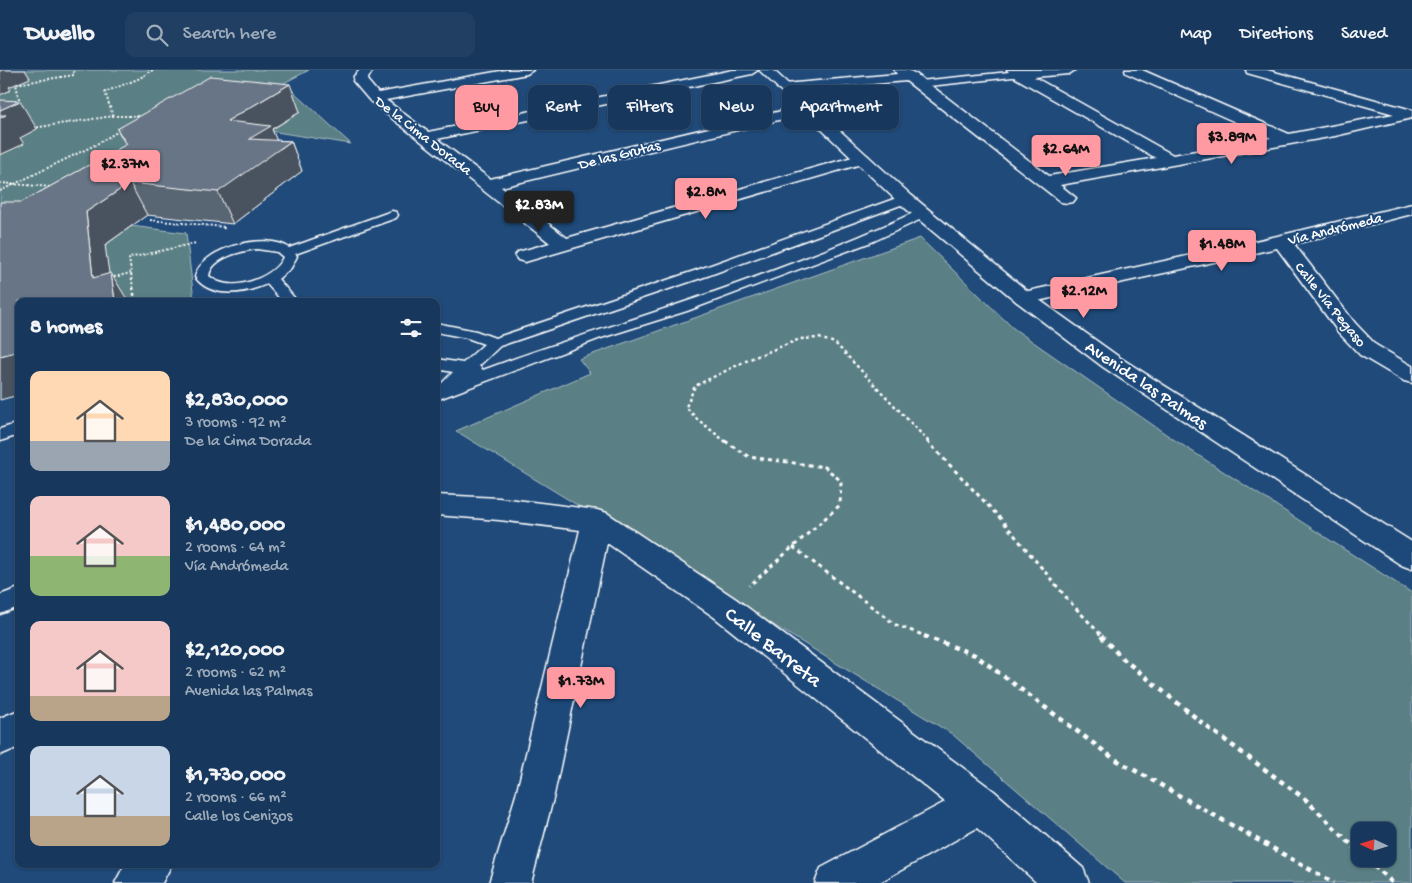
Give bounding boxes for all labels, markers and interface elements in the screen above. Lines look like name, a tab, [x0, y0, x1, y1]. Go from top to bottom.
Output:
search box	[125, 12, 475, 57]
text: Dwello	[25, 20, 95, 49]
icon: search	[143, 21, 171, 49]
text: Search here	[183, 23, 276, 46]
text: Map	[1180, 24, 1212, 45]
text: Directions	[1240, 24, 1313, 45]
text: Saved	[1341, 24, 1387, 45]
chip: Buy	[455, 85, 518, 130]
chip: Rent	[528, 85, 598, 130]
chip: Filters	[608, 85, 691, 130]
chip: New	[701, 85, 772, 130]
chip: Apartment	[782, 85, 899, 130]
street label: De la Cima Dorada	[370, 92, 476, 181]
pin: $3.89M	[1191, 122, 1273, 165]
text: $3.89M	[1208, 129, 1256, 148]
pin: $2.64M	[1025, 134, 1107, 177]
street label: De las Grutas	[576, 137, 663, 175]
text: $2.64M	[1043, 141, 1089, 160]
pin: $2.37M	[84, 150, 166, 192]
text: $2.37M	[101, 156, 149, 175]
pin: $2.8M	[671, 178, 741, 220]
text: $2.8M	[686, 184, 726, 203]
pin: $2.83M	[498, 190, 580, 233]
text: $2.83M	[515, 197, 563, 216]
street label: Vía Andrómeda	[1285, 209, 1385, 251]
pin: $1.48M	[1181, 230, 1263, 272]
text: $1.48M	[1199, 236, 1245, 255]
street label: Calle Vía Pegaso	[1290, 259, 1369, 352]
pin: $2.12M	[1043, 276, 1125, 319]
text: $2.12M	[1061, 283, 1107, 302]
icon: filters	[397, 314, 425, 342]
text: 8 homes	[30, 316, 102, 341]
street label: Avenida las Palmas	[1080, 337, 1212, 436]
text: $2,830,000	[185, 389, 288, 414]
icon: home	[70, 391, 130, 451]
text: 3 rooms · 92 m²	[185, 414, 287, 433]
text: De la Cima Dorada	[185, 433, 311, 452]
text: $1,480,000	[185, 514, 285, 539]
icon: home	[70, 516, 130, 576]
text: 2 rooms · 64 m²	[185, 539, 286, 558]
text: Vía Andrómeda	[185, 558, 288, 577]
street label: Calle Barreta	[718, 603, 826, 695]
text: $2,120,000	[185, 639, 284, 664]
icon: home	[70, 641, 130, 701]
text: 2 rooms · 62 m²	[185, 664, 286, 683]
pin: $1.73M	[540, 666, 622, 709]
text: $1.73M	[558, 673, 604, 692]
text: Avenida las Palmas	[185, 683, 312, 702]
text: $1,730,000	[185, 764, 286, 789]
icon: home	[70, 766, 130, 826]
text: 2 rooms · 66 m²	[185, 789, 286, 808]
text: Calle los Cenizos	[185, 808, 292, 827]
north arrow	[1351, 822, 1396, 868]
map controls	[1351, 822, 1396, 867]

